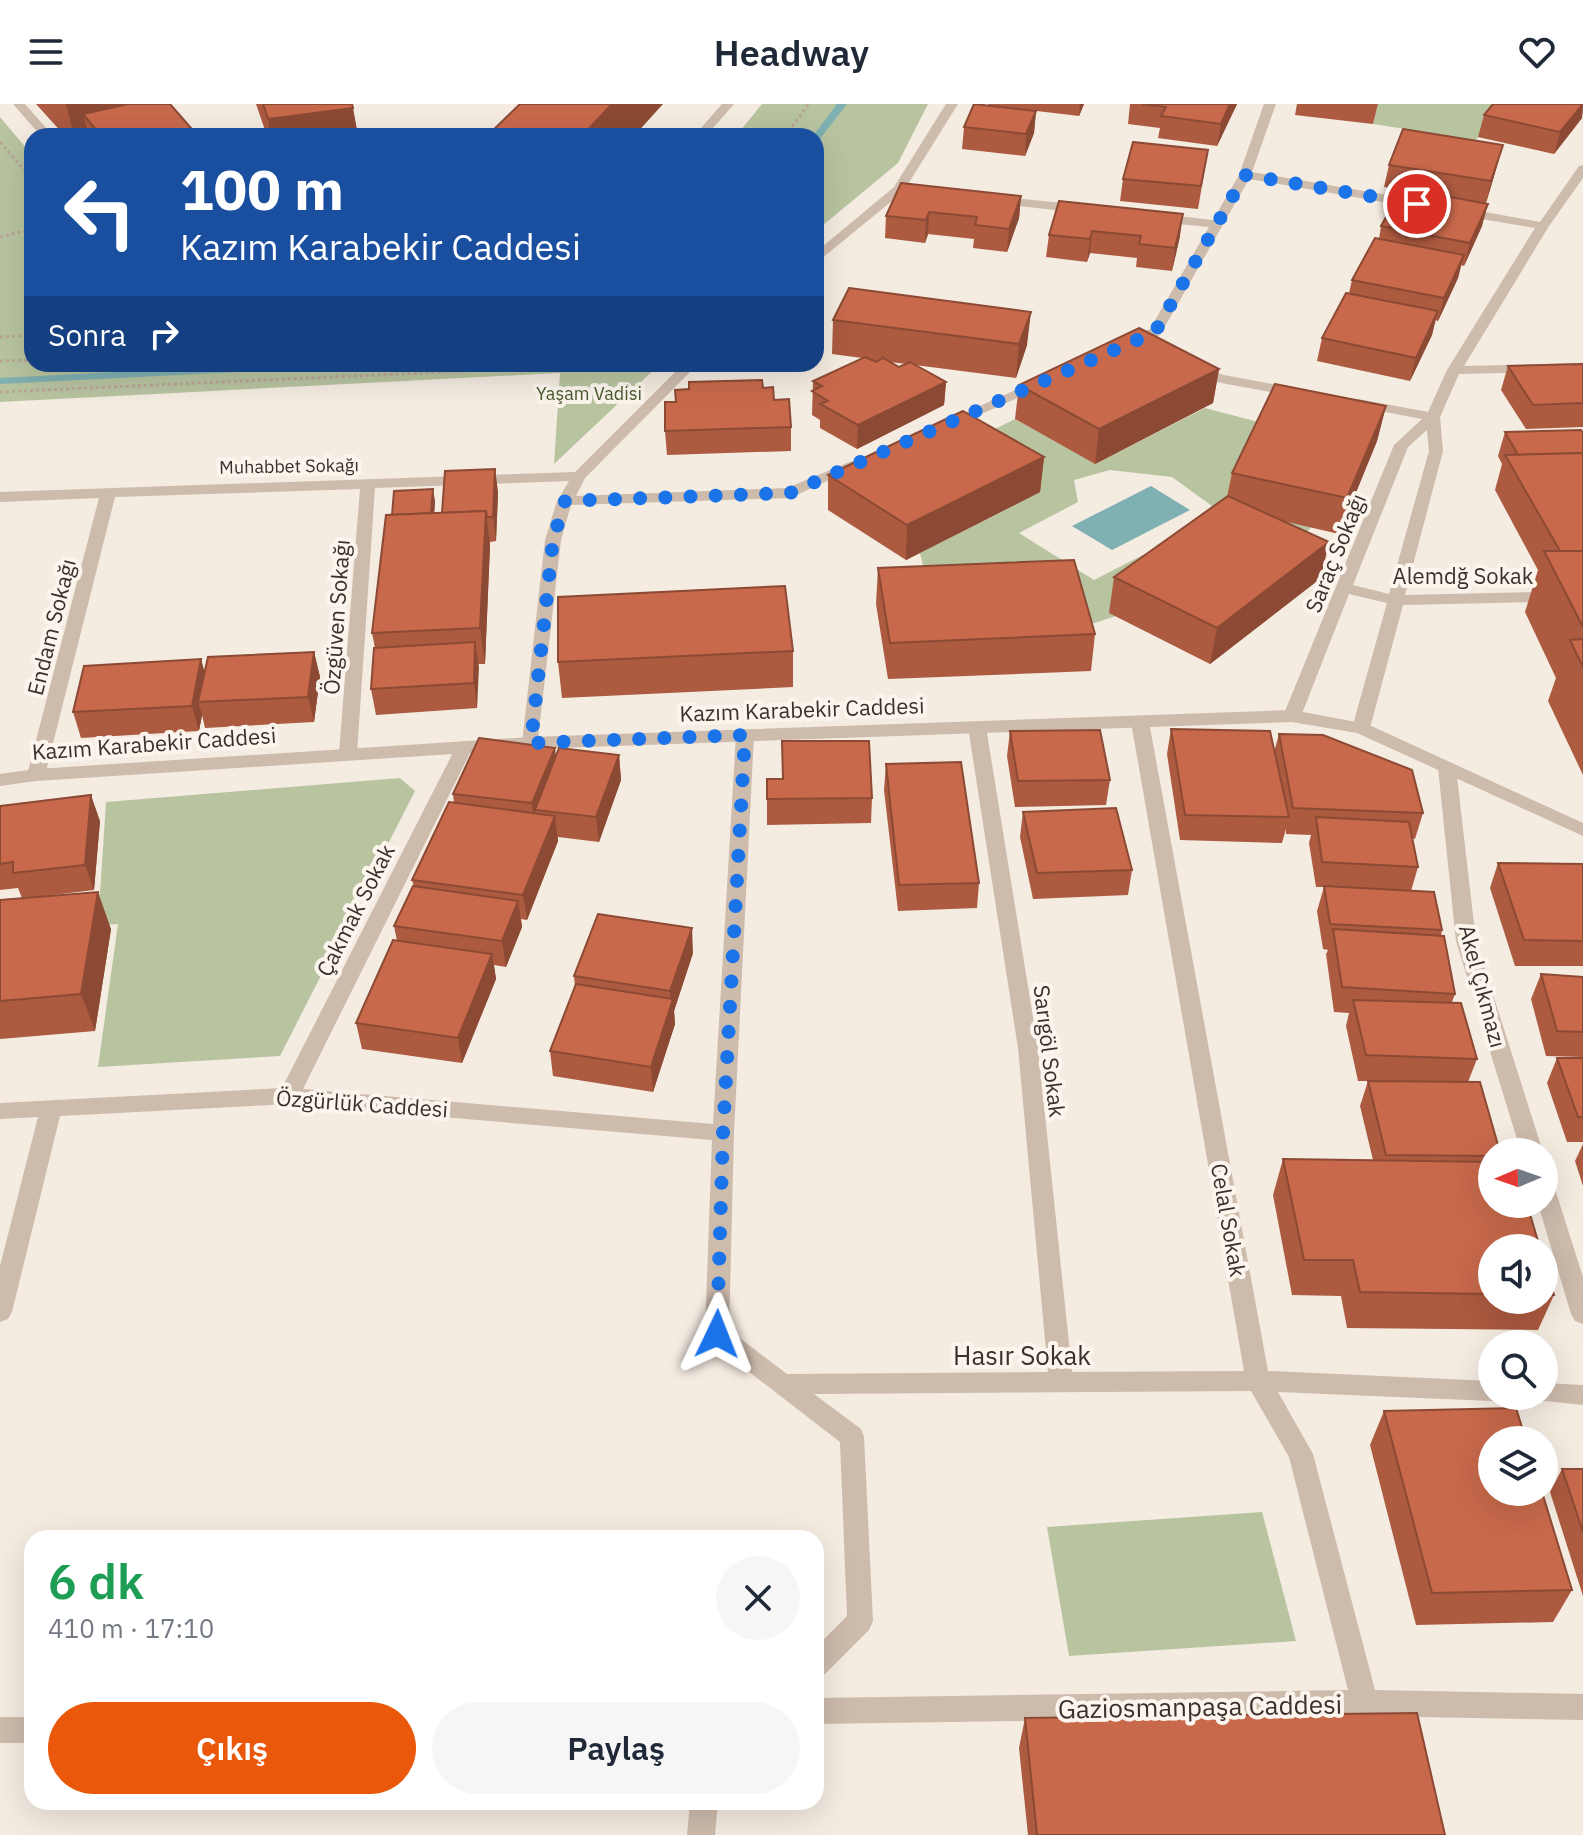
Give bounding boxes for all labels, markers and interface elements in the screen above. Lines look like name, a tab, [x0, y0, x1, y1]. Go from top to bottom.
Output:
text: Headway	[714, 29, 869, 76]
icon: menu	[24, 30, 68, 74]
icon: heart	[1515, 30, 1559, 74]
text: 100 m	[180, 153, 344, 225]
icon: left	[48, 160, 152, 264]
pin	[1383, 170, 1451, 238]
icon: arrive	[1395, 182, 1439, 226]
text: Kazım Karabekir Caddesi	[180, 223, 581, 270]
icon: right	[142, 312, 186, 356]
text: Sonra	[48, 315, 126, 354]
park label: Yaşam Vadisi	[536, 382, 642, 405]
street label: Muhabbet Sokağı	[219, 453, 359, 479]
street label: Saraç Sokağı	[1298, 489, 1372, 617]
street label: Özgüven Sokağı	[316, 538, 356, 696]
street label: Endam Sokağı	[20, 556, 82, 698]
street label: Alemdğ Sokak	[1393, 561, 1534, 590]
street label: Kazım Karabekir Caddesi	[679, 690, 925, 728]
street label: Kazım Karabekir Caddesi	[31, 720, 277, 766]
street label: Çakmak Sokak	[309, 839, 401, 981]
street label: Akel Çıkmazı	[1453, 921, 1513, 1051]
street label: Sarıgöl Sokak	[1028, 983, 1073, 1119]
street label: Özgürlük Caddesi	[275, 1083, 449, 1123]
north arrow	[1478, 1138, 1558, 1218]
map controls	[1478, 1138, 1558, 1506]
street label: Celal Sokak	[1205, 1161, 1253, 1279]
button: sound	[1478, 1234, 1558, 1314]
position arrow	[675, 1292, 759, 1376]
button: search	[1478, 1330, 1558, 1410]
street label: Hasır Sokak	[953, 1338, 1091, 1372]
button: layers	[1478, 1426, 1558, 1506]
text: 6 dk	[48, 1550, 144, 1612]
button: close	[716, 1556, 800, 1640]
text: 410 m · 17:10	[48, 1611, 214, 1645]
street label: Gaziosmanpaşa Caddesi	[1058, 1687, 1342, 1725]
button: Çıkış	[48, 1702, 416, 1794]
button: Paylaş	[432, 1702, 800, 1794]

